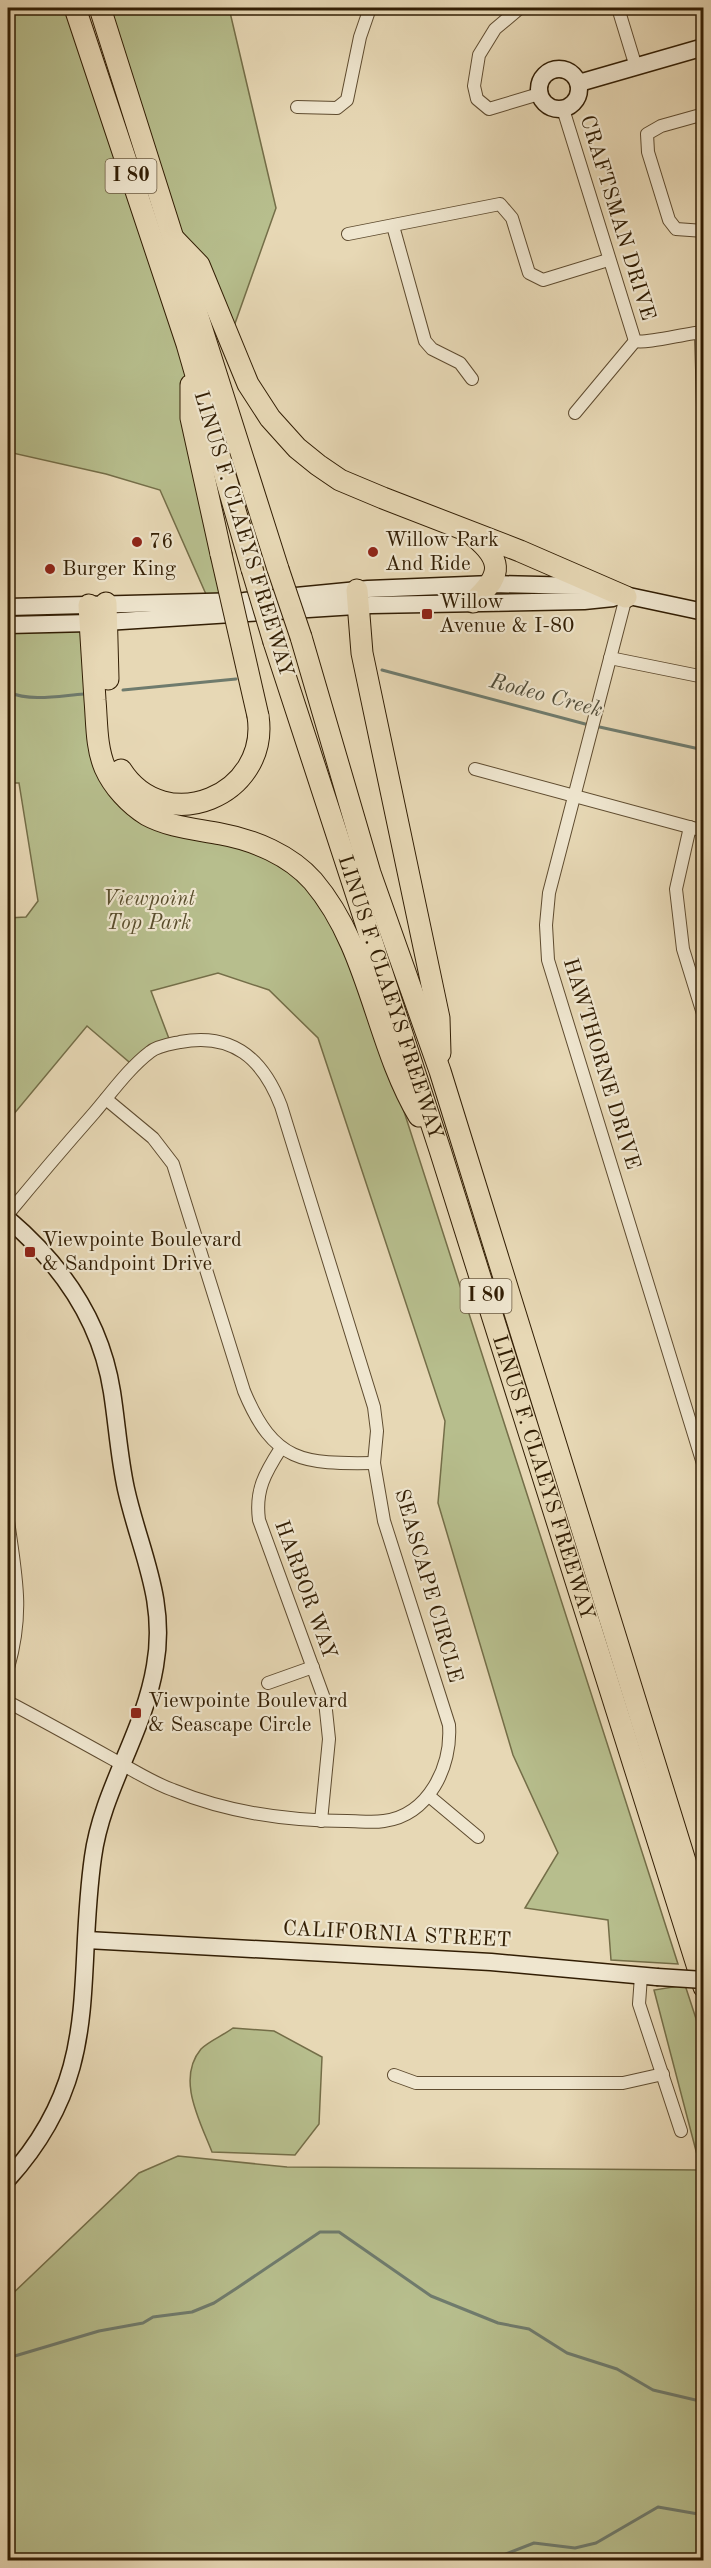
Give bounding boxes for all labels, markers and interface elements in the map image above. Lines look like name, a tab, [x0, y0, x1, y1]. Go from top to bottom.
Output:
street label: CRAFTSMAN DRIVE	[576, 113, 658, 323]
road number: I 80	[106, 159, 156, 193]
street label: LINUS F. CLAEYS FREEWAY	[189, 389, 297, 679]
place label: Willow Park And Ride	[385, 530, 499, 575]
place label: 76	[149, 532, 173, 553]
marker: 76	[130, 535, 144, 549]
marker: Willow Park And Ride	[366, 545, 380, 559]
place label: Burger King	[62, 559, 177, 580]
marker: Burger King	[43, 562, 57, 576]
place label: Willow Avenue & I-80	[439, 592, 574, 637]
marker: Willow Avenue & I-80	[420, 607, 434, 621]
water label: Rodeo Creek	[486, 670, 605, 722]
street label: LINUS F. CLAEYS FREEWAY	[334, 853, 446, 1142]
park label: Viewpoint Top Park	[103, 889, 196, 934]
street label: HAWTHORNE DRIVE	[559, 956, 643, 1172]
place label: Viewpointe Boulevard & Sandpoint Drive	[42, 1230, 242, 1275]
marker: Viewpointe Boulevard & Sandpoint Drive	[23, 1245, 37, 1259]
road number: I 80	[460, 1279, 512, 1313]
street label: LINUS F. CLAEYS FREEWAY	[489, 1333, 598, 1623]
street label: SEASCAPE CIRCLE	[390, 1487, 466, 1685]
street label: HARBOR WAY	[270, 1518, 340, 1662]
place label: Viewpointe Boulevard & Seascape Circle	[148, 1691, 348, 1736]
marker: Viewpointe Boulevard & Seascape Circle	[129, 1706, 143, 1720]
street label: CALIFORNIA STREET	[282, 1919, 512, 1951]

